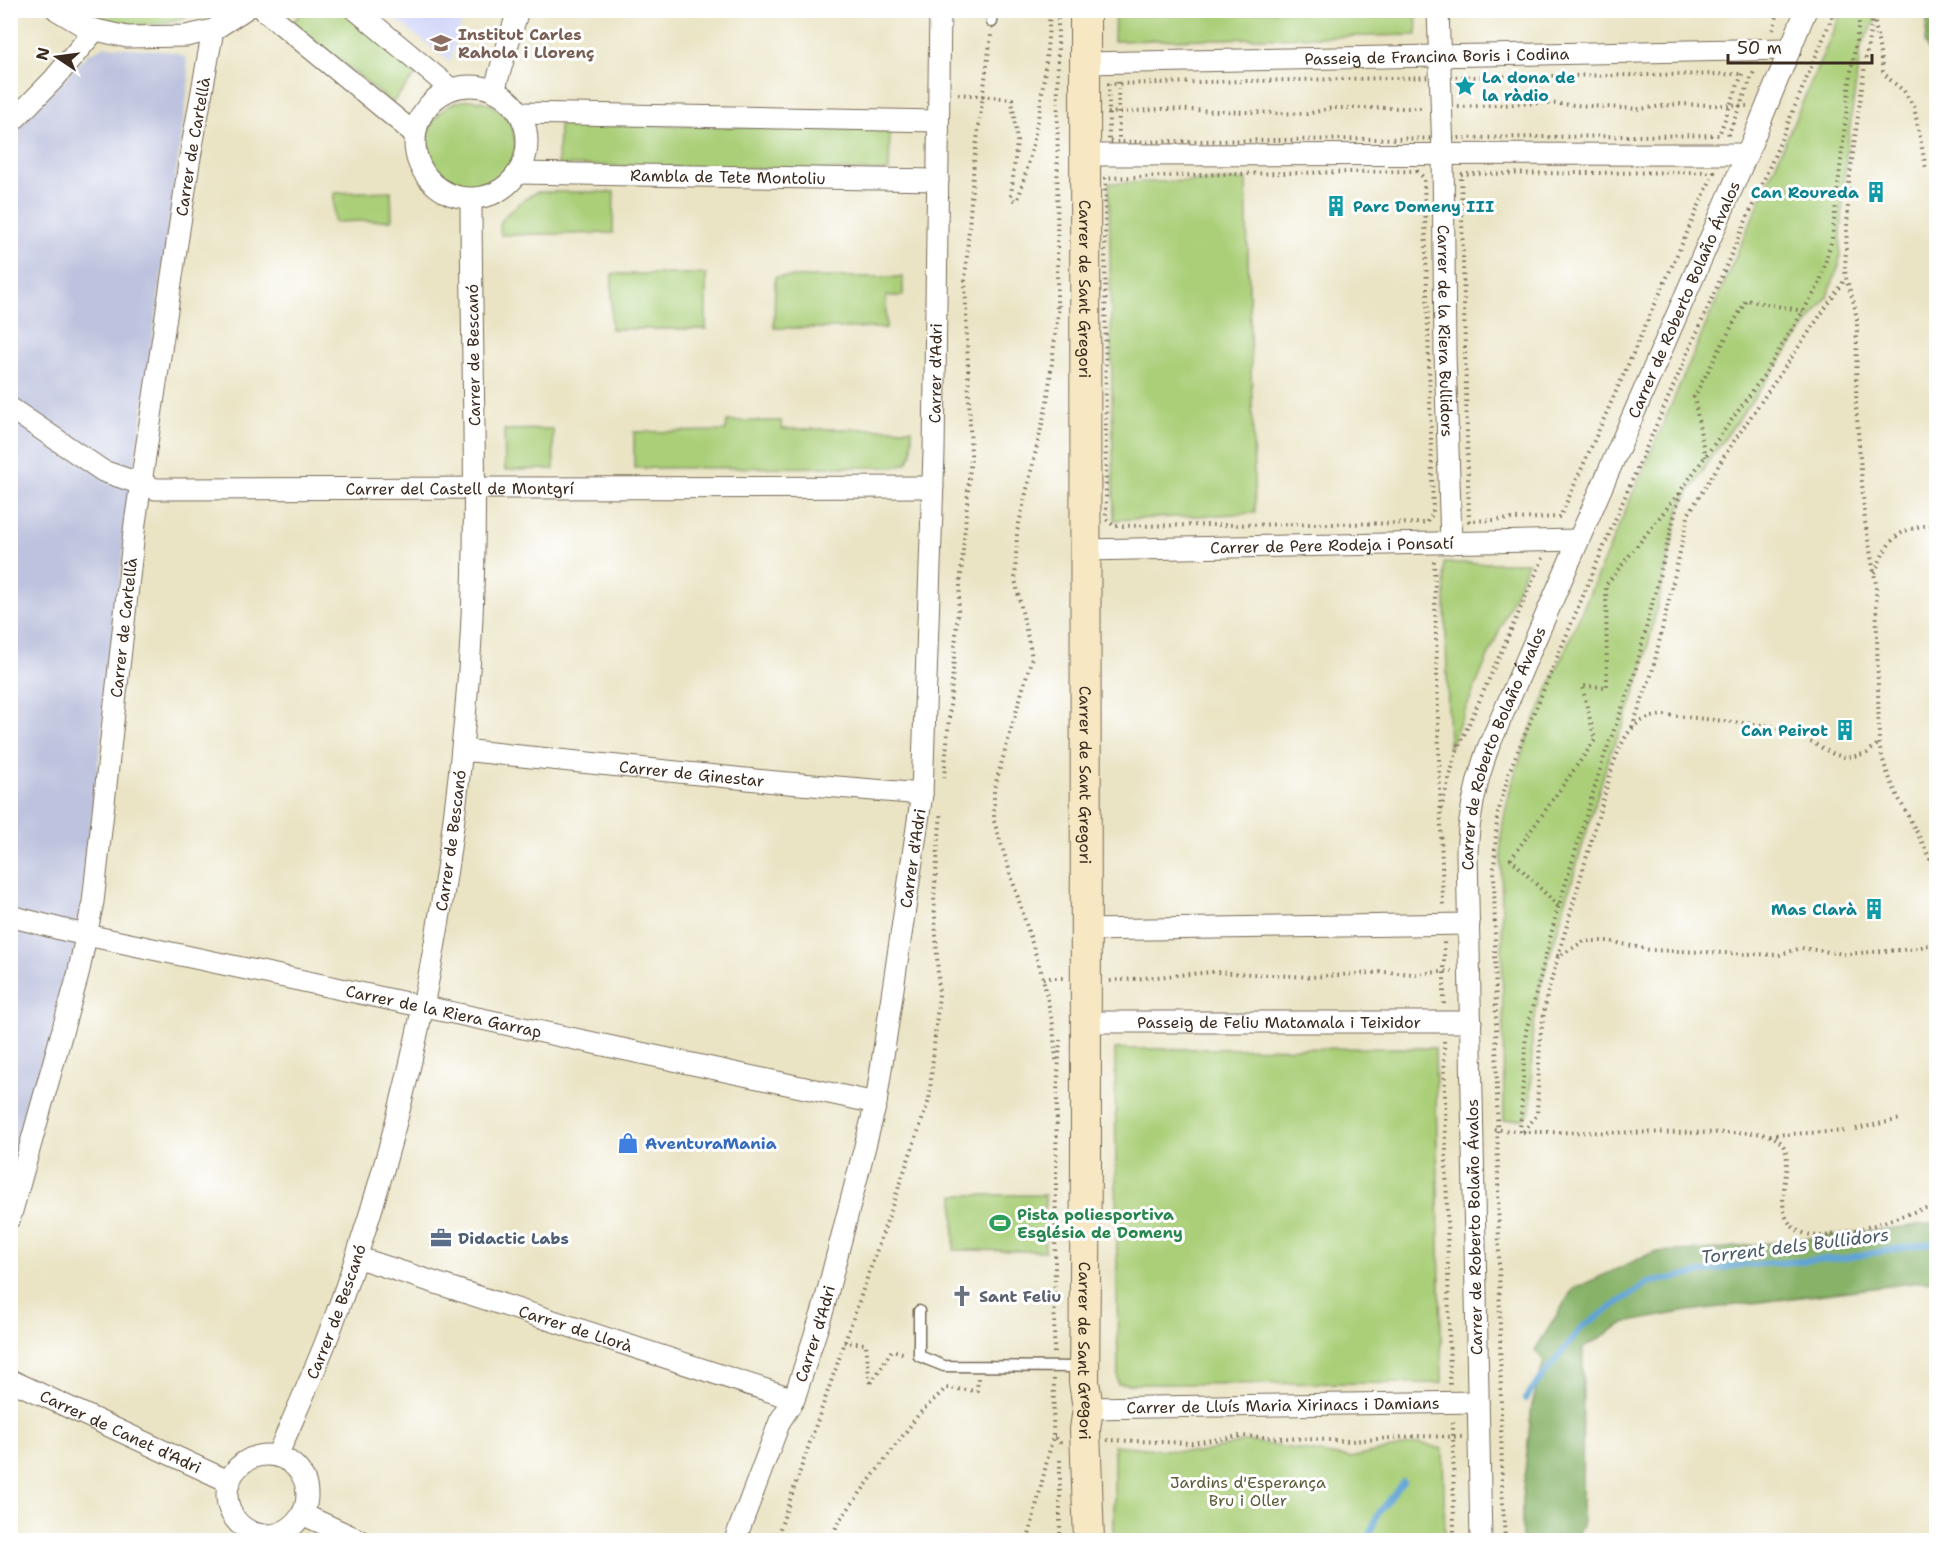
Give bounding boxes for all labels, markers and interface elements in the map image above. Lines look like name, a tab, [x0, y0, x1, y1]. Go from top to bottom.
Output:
place label: Institut Carles Rahola i Llorenç	[458, 24, 595, 63]
north arrow	[27, 27, 87, 87]
scale bar	[1728, 27, 1872, 65]
school or university icon: Institut Carles Rahola i Llorenç	[429, 31, 453, 55]
text: 50 m	[1737, 36, 1782, 60]
street label: Passeig de Francina Boris i Codina	[1304, 43, 1570, 70]
text: N	[31, 45, 55, 62]
place label: La dona de la ràdio	[1482, 67, 1576, 106]
place icon: La dona de la ràdio	[1453, 74, 1477, 98]
street label: Carrer de Cartellà	[171, 75, 215, 218]
street label: Rambla de Tete Montoliu	[630, 165, 826, 189]
street label: Carrer de Roberto Bolaño Ávalos	[1623, 178, 1745, 421]
building icon: Can Roureda	[1864, 180, 1888, 204]
place label: Can Roureda	[1751, 182, 1859, 203]
building icon: Parc Domeny III	[1324, 194, 1348, 218]
place label: Parc Domeny III	[1353, 196, 1494, 217]
street label: Carrer de Sant Gregori	[1074, 200, 1095, 378]
street label: Carrer de la Riera Bullidors	[1433, 225, 1458, 438]
street label: Carrer de Bescanó	[462, 284, 485, 426]
street label: Carrer d'Adri	[924, 323, 947, 424]
street label: Carrer del Castell de Montgrí	[345, 478, 574, 500]
street label: Carrer de Pere Rodeja i Ponsatí	[1210, 533, 1454, 558]
street label: Carrer de Cartellà	[106, 556, 142, 699]
street label: Carrer de Roberto Bolaño Ávalos	[1457, 623, 1551, 871]
street label: Carrer de Sant Gregori	[1075, 686, 1096, 864]
building icon: Can Peirot	[1833, 718, 1857, 742]
place label: Can Peirot	[1741, 720, 1828, 741]
street label: Carrer de Ginestar	[618, 756, 765, 792]
street label: Carrer de Bescanó	[431, 769, 471, 913]
street label: Carrer d'Adri	[895, 807, 931, 910]
building icon: Mas Clarà	[1862, 897, 1886, 921]
place label: Mas Clarà	[1771, 899, 1857, 920]
street label: Carrer de la Riera Garrap	[344, 980, 544, 1043]
street label: Passeig de Feliu Matamala i Teixidor	[1137, 1012, 1421, 1033]
street label: Carrer de Roberto Bolaño Ávalos	[1462, 1099, 1487, 1355]
shop icon: AventuraMania	[616, 1131, 640, 1155]
place label: AventuraMania	[645, 1133, 777, 1154]
place label: Pista poliesportiva Església de Domeny	[1017, 1204, 1183, 1243]
sports icon: Pista poliesportiva Església de Domeny	[988, 1211, 1012, 1235]
water label: Torrent dels Bullidors	[1700, 1223, 1890, 1269]
office icon: Didactic Labs	[429, 1226, 453, 1250]
place label: Didactic Labs	[458, 1228, 569, 1249]
street label: Carrer de Bescanó	[302, 1242, 371, 1383]
street label: Carrer de Sant Gregori	[1073, 1262, 1098, 1440]
street label: Carrer d'Adri	[790, 1283, 840, 1385]
church icon: Sant Feliu	[950, 1284, 974, 1308]
place label: Sant Feliu	[979, 1286, 1062, 1307]
street label: Carrer de Llorà	[516, 1300, 635, 1357]
street label: Carrer de Canet d'Adri	[36, 1385, 205, 1478]
street label: Carrer de Lluís Maria Xirinacs i Damians	[1126, 1393, 1440, 1418]
park label: Jardins d'Esperança Bru i Oller	[1170, 1472, 1326, 1511]

